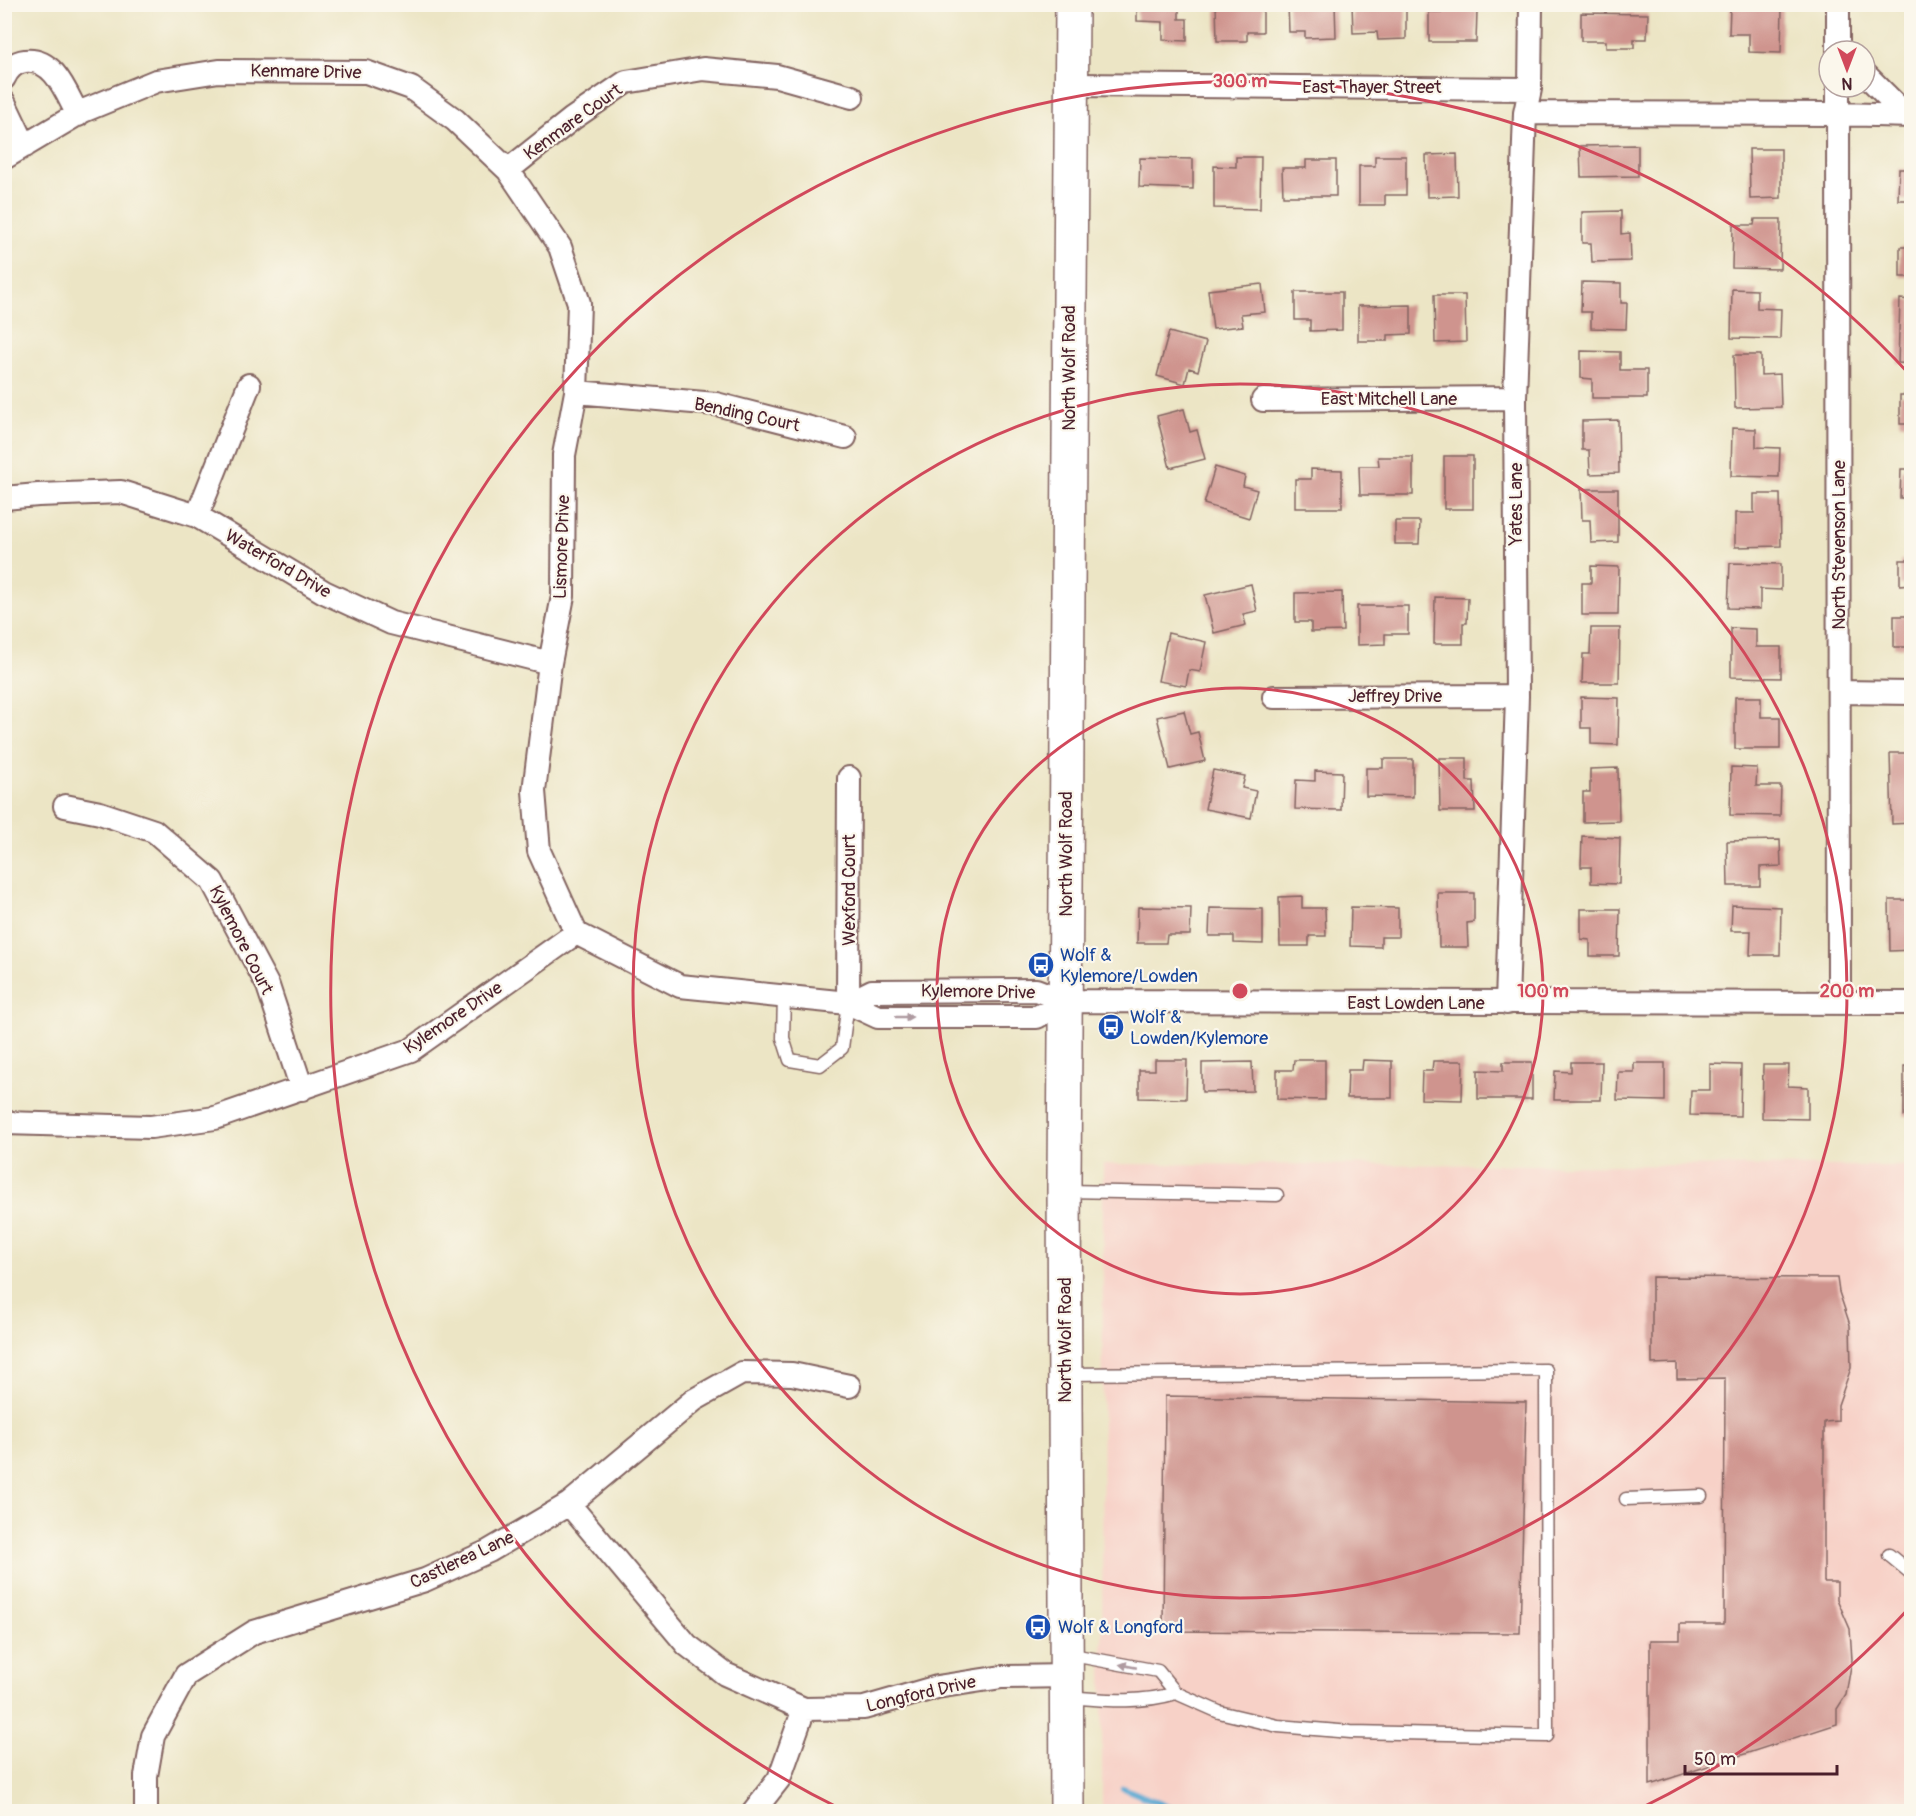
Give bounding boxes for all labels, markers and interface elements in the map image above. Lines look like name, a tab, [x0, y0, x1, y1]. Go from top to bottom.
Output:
north arrow	[1817, 39, 1877, 99]
street label: Kenmare Drive	[250, 60, 362, 84]
text: 300 m	[1213, 70, 1267, 93]
text: N	[1841, 73, 1852, 93]
street label: East Thayer Street	[1302, 76, 1442, 99]
street label: Kenmare Court	[519, 78, 627, 165]
street label: North Wolf Road	[1058, 305, 1081, 431]
street label: East Mitchell Lane	[1321, 388, 1457, 411]
street label: Bending Court	[692, 393, 803, 438]
street label: North Stevenson Lane	[1828, 460, 1851, 630]
street label: Yates Lane	[1505, 463, 1528, 546]
street label: Lismore Drive	[549, 494, 575, 600]
street label: Waterford Drive	[221, 524, 335, 604]
street label: Jeffrey Drive	[1348, 685, 1442, 708]
street label: North Wolf Road	[1055, 791, 1078, 917]
street label: Wexford Court	[838, 834, 861, 946]
street label: Kylemore Court	[204, 882, 279, 999]
place label: Wolf & Kylemore/Lowden	[1060, 944, 1198, 988]
bus stop icon: Wolf & Kylemore/Lowden	[1026, 950, 1056, 980]
street label: Kylemore Drive	[399, 976, 507, 1060]
street label: Kylemore Drive	[921, 980, 1036, 1004]
text: 100 m	[1517, 980, 1569, 1003]
text: 200 m	[1820, 980, 1874, 1003]
centre of rings	[1230, 981, 1250, 1001]
street label: East Lowden Lane	[1347, 992, 1485, 1015]
place label: Wolf & Lowden/Kylemore	[1130, 1006, 1268, 1050]
one-way arrow	[894, 1012, 913, 1022]
bus stop icon: Wolf & Lowden/Kylemore	[1096, 1012, 1126, 1042]
street label: North Wolf Road	[1054, 1277, 1077, 1403]
street label: Castlerea Lane	[406, 1526, 518, 1594]
bus stop icon: Wolf & Longford	[1023, 1612, 1053, 1642]
place label: Wolf & Longford	[1058, 1616, 1183, 1639]
one-way arrow	[1119, 1661, 1138, 1670]
street label: Longford Drive	[864, 1670, 978, 1718]
scale bar	[1685, 1738, 1836, 1776]
text: 50 m	[1694, 1748, 1736, 1771]

